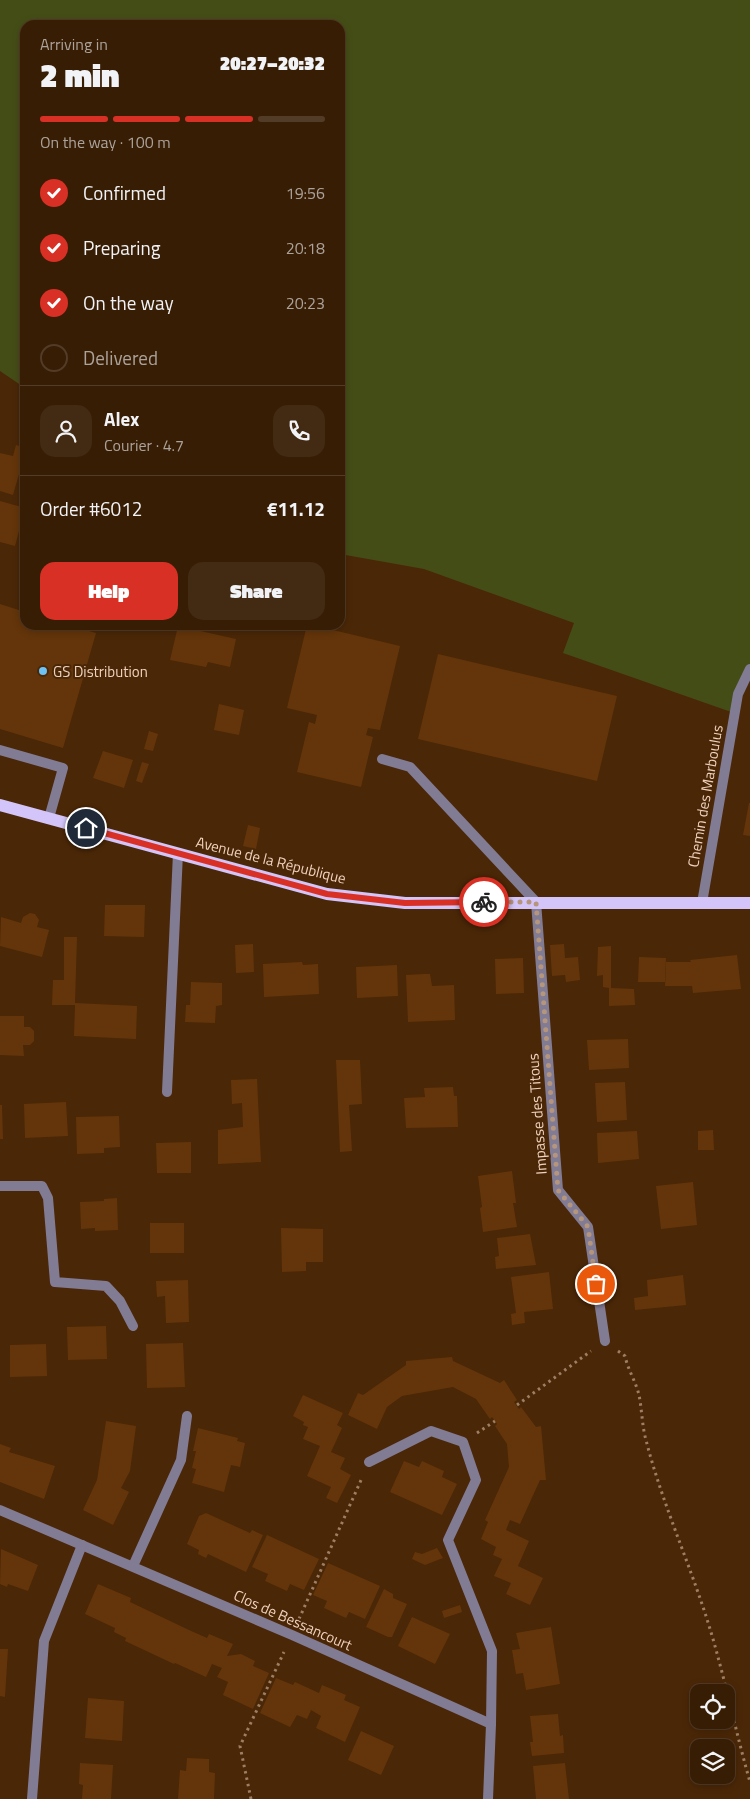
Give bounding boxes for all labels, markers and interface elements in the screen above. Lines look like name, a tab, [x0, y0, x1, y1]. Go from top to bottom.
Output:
text: Arriving in	[40, 32, 108, 56]
text: 20:27–20:32	[220, 48, 325, 77]
text: 2 min	[40, 51, 120, 99]
text: On the way · 100 m	[40, 130, 171, 154]
text: Confirmed	[83, 178, 166, 207]
icon: check	[40, 179, 68, 207]
text: 19:56	[286, 181, 325, 205]
text: Preparing	[83, 233, 160, 262]
icon: check	[40, 234, 68, 262]
text: 20:18	[286, 236, 325, 260]
text: On the way	[83, 288, 174, 317]
icon: check	[40, 289, 68, 317]
text: 20:23	[286, 291, 325, 315]
text: Delivered	[83, 343, 158, 372]
text: Alex	[104, 404, 139, 433]
button: person	[40, 405, 92, 457]
button: phone	[273, 405, 325, 457]
text: Courier · 4.7	[104, 433, 184, 457]
text: Order #6012	[40, 494, 142, 523]
text: €11.12	[267, 494, 325, 523]
button: Help	[40, 562, 178, 620]
button: Share	[188, 562, 325, 620]
place label: GS Distribution	[53, 660, 148, 683]
marker: GS Distribution	[37, 665, 49, 677]
street label: Chemin des Marboulus	[681, 723, 729, 869]
pin	[65, 807, 107, 849]
icon: home	[72, 814, 100, 842]
street label: Avenue de la République	[194, 830, 348, 890]
courier	[459, 877, 509, 927]
icon: bike	[470, 888, 498, 916]
street label: Impasse des Titous	[521, 1053, 553, 1175]
pin	[575, 1263, 617, 1305]
icon: bag	[582, 1270, 610, 1298]
street label: Clos de Bessancourt	[230, 1584, 357, 1657]
map controls	[690, 1684, 735, 1784]
button: locate	[690, 1684, 735, 1729]
button: layers	[690, 1739, 735, 1784]

